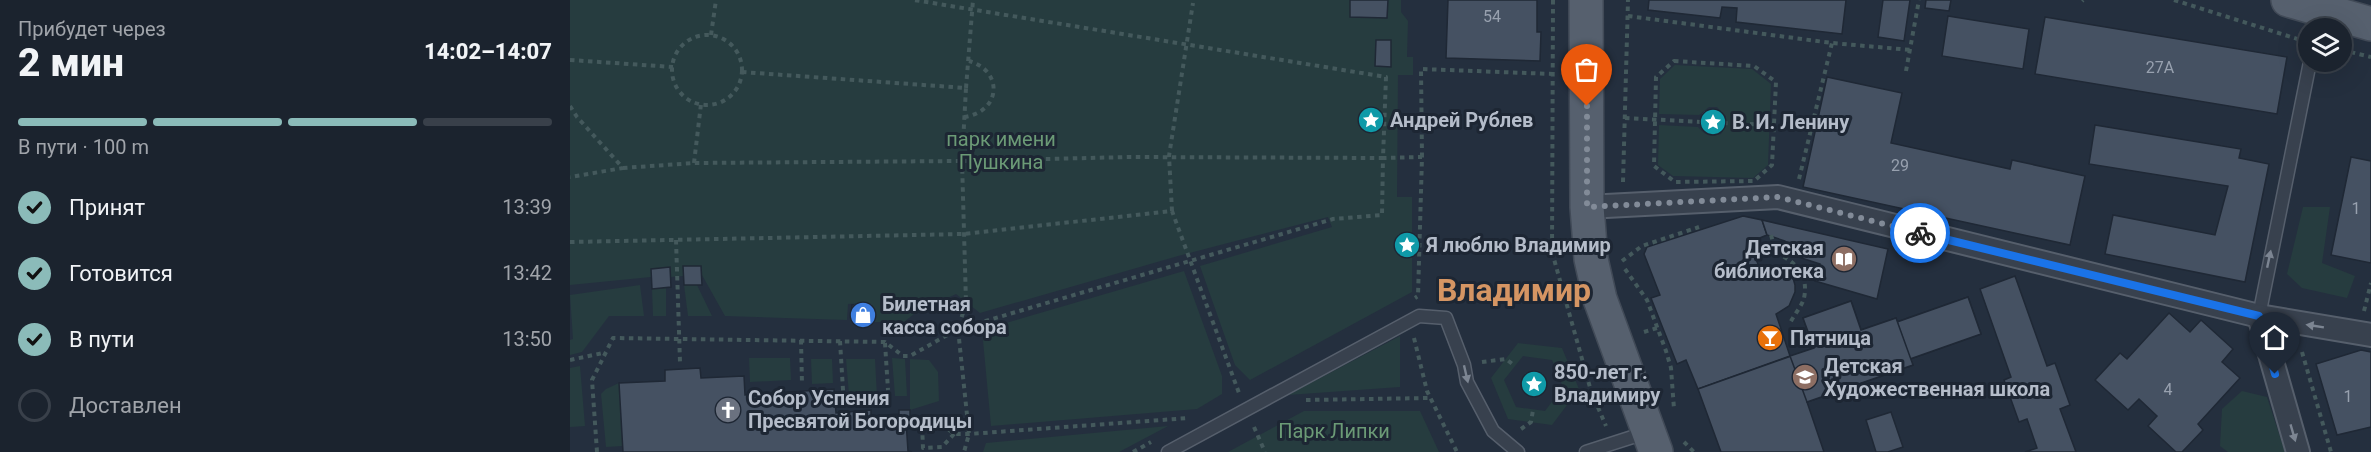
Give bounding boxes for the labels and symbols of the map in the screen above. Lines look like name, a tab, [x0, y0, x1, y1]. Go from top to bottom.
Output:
house number: 54	[1483, 7, 1501, 26]
pin	[1561, 44, 1612, 106]
house number: 27А	[2146, 58, 2175, 77]
place icon: Андрей Рублев	[1356, 105, 1386, 135]
place icon: В. И. Ленину	[1698, 107, 1728, 137]
place label: Андрей Рублев	[1390, 108, 1533, 132]
place label: В. И. Ленину	[1732, 110, 1850, 134]
park label: парк имени Пушкина	[946, 127, 1056, 174]
house number: 29	[1891, 156, 1909, 175]
house number: 1	[2352, 199, 2361, 218]
courier	[1890, 203, 1950, 263]
place icon: Я люблю Владимир	[1392, 230, 1422, 260]
place label: Я люблю Владимир	[1425, 233, 1611, 257]
place label: Детская библиотека	[1714, 236, 1824, 283]
library icon: Детская библиотека	[1829, 244, 1859, 274]
one-way arrow	[2265, 249, 2274, 268]
district label: Владимир	[1437, 271, 1591, 309]
place label: Билетная касса собора	[882, 292, 1007, 339]
shop icon: Билетная касса собора	[848, 300, 878, 330]
pin	[2249, 312, 2300, 374]
one-way arrow	[2305, 321, 2324, 330]
bar icon: Пятница	[1755, 323, 1785, 353]
place label: Пятница	[1790, 326, 1871, 350]
place label: Детская Художественная школа	[1824, 354, 2050, 401]
place label: 850-лет г. Владимиру	[1554, 360, 1661, 407]
school or university icon: Детская Художественная школа	[1790, 362, 1820, 392]
one-way arrow	[1461, 364, 1471, 383]
place icon: 850-лет г. Владимиру	[1519, 369, 1549, 399]
house number: 4	[2164, 380, 2173, 399]
place label: Собор Успения Пресвятой Богородицы	[748, 386, 972, 433]
house number: 1	[2344, 387, 2353, 406]
church icon: Собор Успения Пресвятой Богородицы	[713, 395, 743, 425]
park label: Парк Липки	[1278, 419, 1390, 443]
one-way arrow	[2289, 424, 2298, 442]

